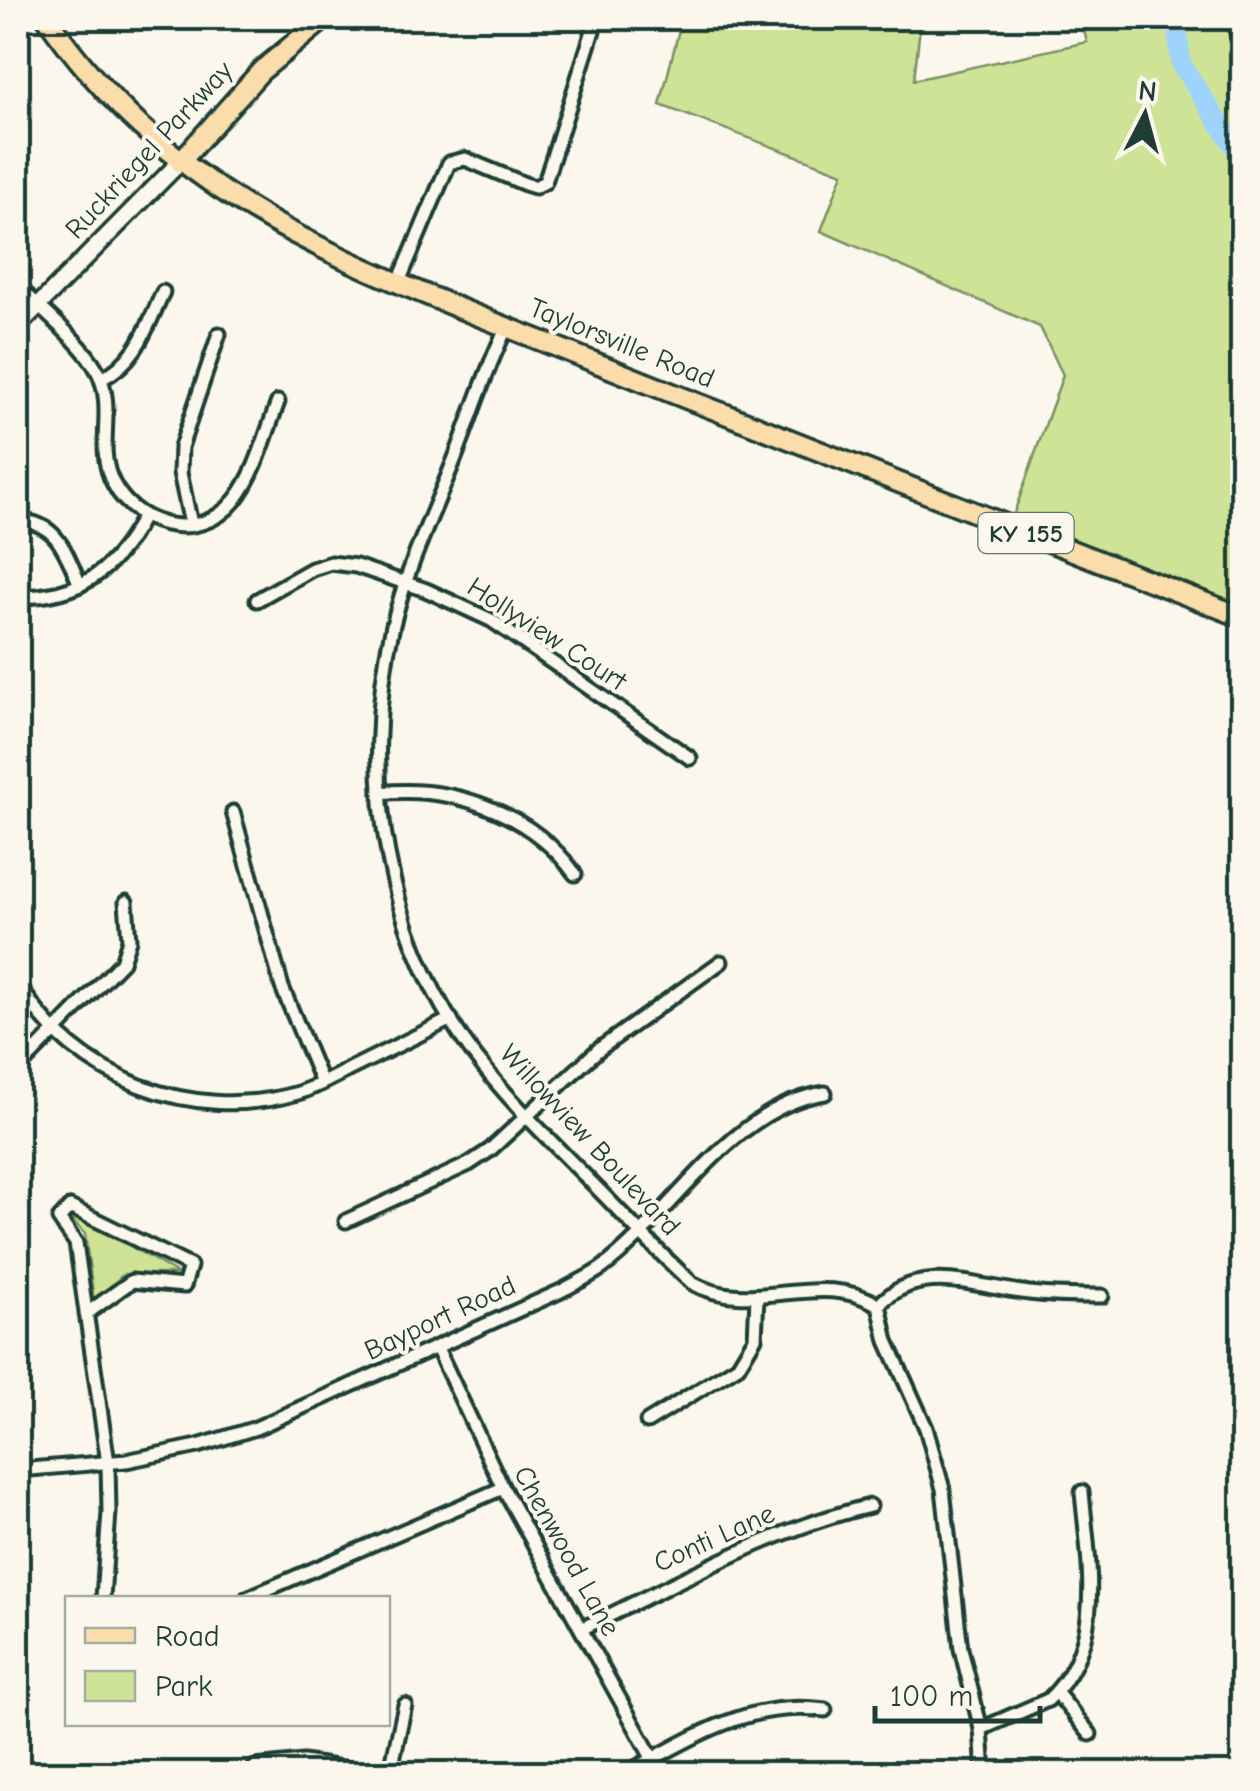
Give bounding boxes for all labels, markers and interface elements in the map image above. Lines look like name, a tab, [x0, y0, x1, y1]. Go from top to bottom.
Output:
street label: Ruckriegel Parkway	[59, 54, 240, 245]
north arrow	[1095, 65, 1195, 165]
text: N	[1137, 74, 1158, 108]
street label: Taylorsville Road	[525, 291, 719, 395]
road number: KY 155	[978, 513, 1074, 553]
street label: Hollyview Court	[461, 571, 633, 698]
street label: Willowview Boulevard	[493, 1038, 687, 1242]
street label: Bayport Road	[359, 1269, 521, 1367]
street label: Chenwood Lane	[507, 1460, 627, 1642]
street label: Conti Lane	[649, 1497, 779, 1579]
legend	[65, 1596, 390, 1726]
text: Road	[155, 1619, 220, 1654]
scale bar	[875, 1661, 1040, 1723]
text: Park	[155, 1669, 213, 1704]
text: 100 m	[890, 1679, 973, 1714]

